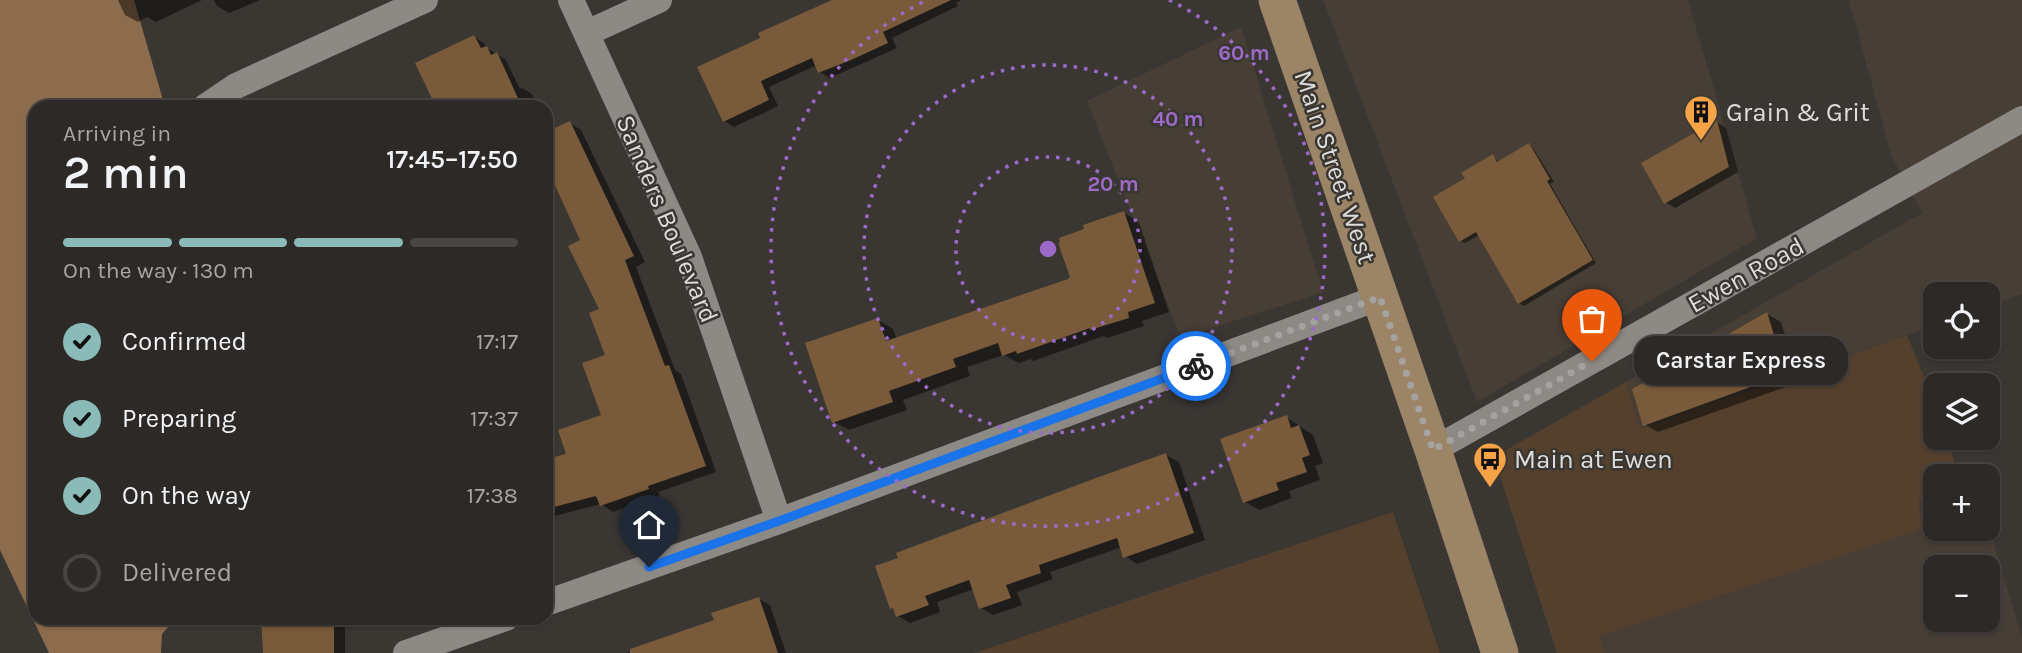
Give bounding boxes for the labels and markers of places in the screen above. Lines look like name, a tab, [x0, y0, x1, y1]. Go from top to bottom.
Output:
building icon: Grain & Grit	[1682, 93, 1720, 142]
place label: Grain & Grit	[1726, 97, 1870, 128]
centre of rings	[1036, 237, 1060, 261]
pin	[1562, 289, 1622, 361]
callout: Carstar Express	[1634, 336, 1848, 386]
bus stop icon: Main at Ewen	[1471, 440, 1509, 489]
place label: Main at Ewen	[1514, 444, 1673, 475]
pin	[619, 495, 679, 567]

